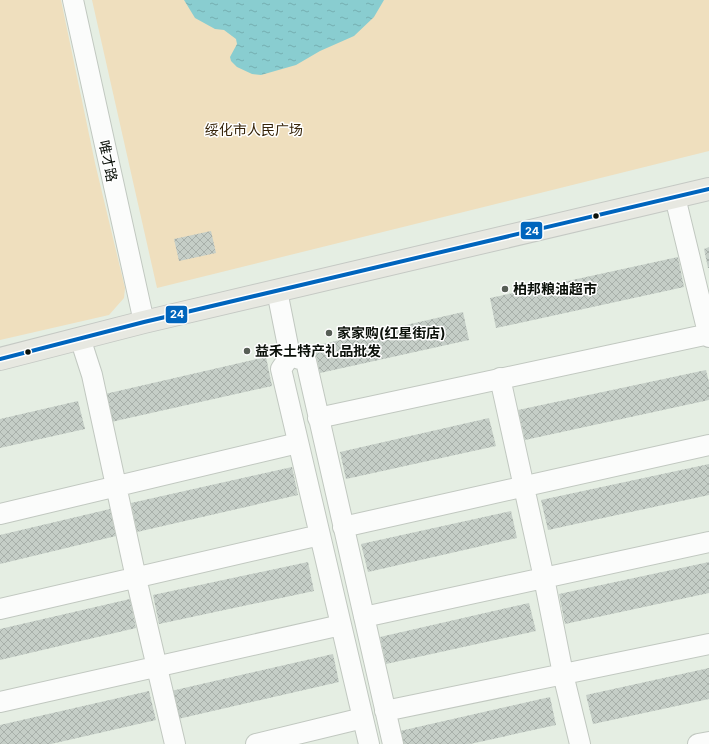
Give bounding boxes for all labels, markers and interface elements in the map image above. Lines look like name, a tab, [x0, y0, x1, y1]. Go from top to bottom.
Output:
park label: 绥化市人民广场	[205, 121, 303, 138]
street label: 唯才路	[96, 139, 121, 183]
unlabelled marker	[591, 211, 601, 221]
line badge: 24	[520, 221, 543, 240]
text: 24	[525, 224, 539, 238]
place label: 柏邦粮油超市	[513, 280, 597, 297]
marker: 柏邦粮油超市	[500, 284, 510, 294]
line badge: 24	[165, 305, 188, 324]
text: 24	[170, 307, 184, 321]
place label: 家家购(红星街店)	[337, 324, 446, 341]
marker: 家家购(红星街店)	[324, 328, 334, 338]
place label: 益禾土特产礼品批发	[255, 342, 381, 359]
marker: 益禾土特产礼品批发	[242, 346, 252, 356]
unlabelled marker	[23, 347, 33, 357]

